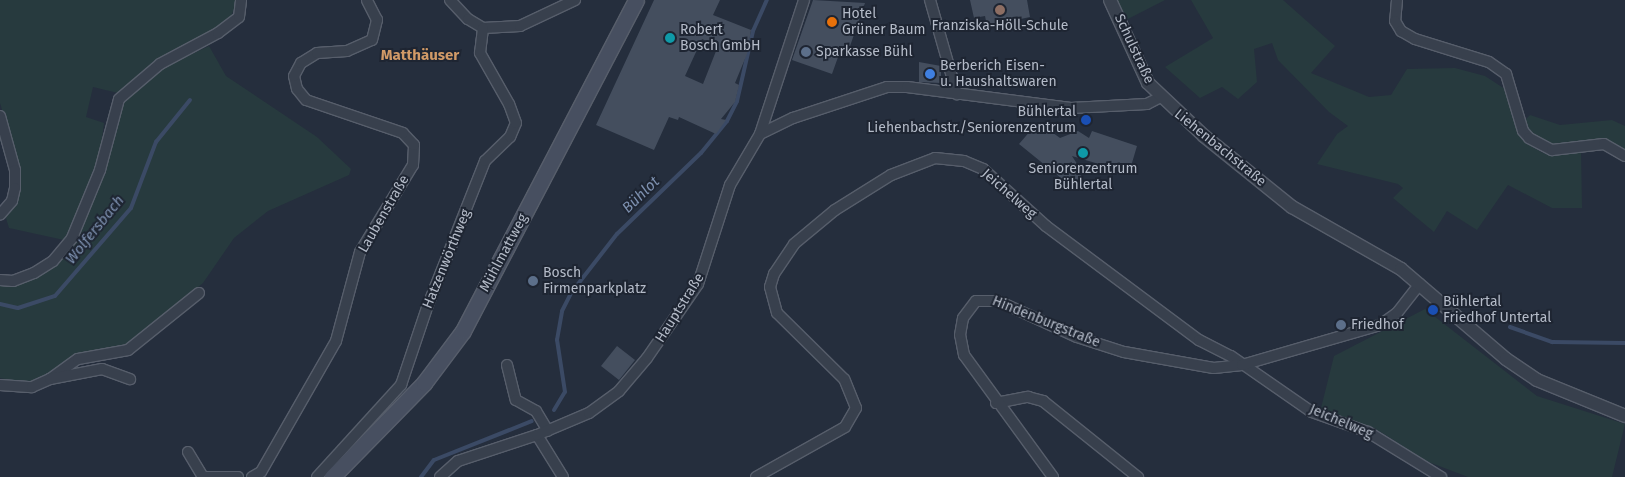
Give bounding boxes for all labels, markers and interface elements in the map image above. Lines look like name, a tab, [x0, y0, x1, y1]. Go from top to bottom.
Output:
marker: Franziska-Höll-Schule	[994, 4, 1006, 16]
place label: Hotel Grüner Baum	[842, 6, 926, 38]
street label: Schulstraße	[1111, 12, 1157, 86]
marker: Hotel Grüner Baum	[826, 16, 838, 28]
place label: Franziska-Höll-Schule	[932, 18, 1068, 34]
place label: Robert Bosch GmbH	[680, 22, 760, 54]
marker: Robert Bosch GmbH	[664, 32, 676, 44]
place label: Sparkasse Bühl	[816, 44, 913, 60]
marker: Sparkasse Bühl	[800, 46, 812, 58]
district label: Matthäuser	[381, 47, 459, 65]
place label: Berberich Eisen- u. Haushaltswaren	[940, 58, 1057, 90]
marker: Berberich Eisen- u. Haushaltswaren	[924, 68, 936, 80]
place label: Bühlertal Liehenbachstr./Seniorenzentrum	[867, 104, 1076, 136]
street label: Liehenbachstraße	[1171, 106, 1269, 190]
marker: Bühlertal Liehenbachstr./Seniorenzentrum	[1080, 114, 1092, 126]
marker: Seniorenzentrum Bühlertal	[1077, 147, 1089, 159]
place label: Seniorenzentrum Bühlertal	[1029, 161, 1137, 193]
street label: Jeichelweg	[978, 166, 1040, 222]
street label: Laubenstraße	[355, 172, 413, 256]
water label: Bühlot	[619, 173, 663, 217]
water label: Wolfersbach	[62, 192, 128, 268]
street label: Hatzenwörthweg	[419, 207, 475, 311]
street label: Mühlmattweg	[476, 211, 532, 295]
place label: Bosch Firmenparkplatz	[543, 265, 646, 298]
street label: Hauptstraße	[652, 270, 708, 346]
marker: Bosch Firmenparkplatz	[527, 275, 539, 287]
street label: Hindenburgstraße	[990, 293, 1102, 351]
place label: Bühlertal Friedhof Untertal	[1443, 294, 1551, 326]
marker: Bühlertal Friedhof Untertal	[1427, 304, 1439, 316]
place label: Friedhof	[1351, 317, 1404, 333]
marker: Friedhof	[1335, 319, 1347, 331]
street label: Jeichelweg	[1307, 401, 1375, 443]

